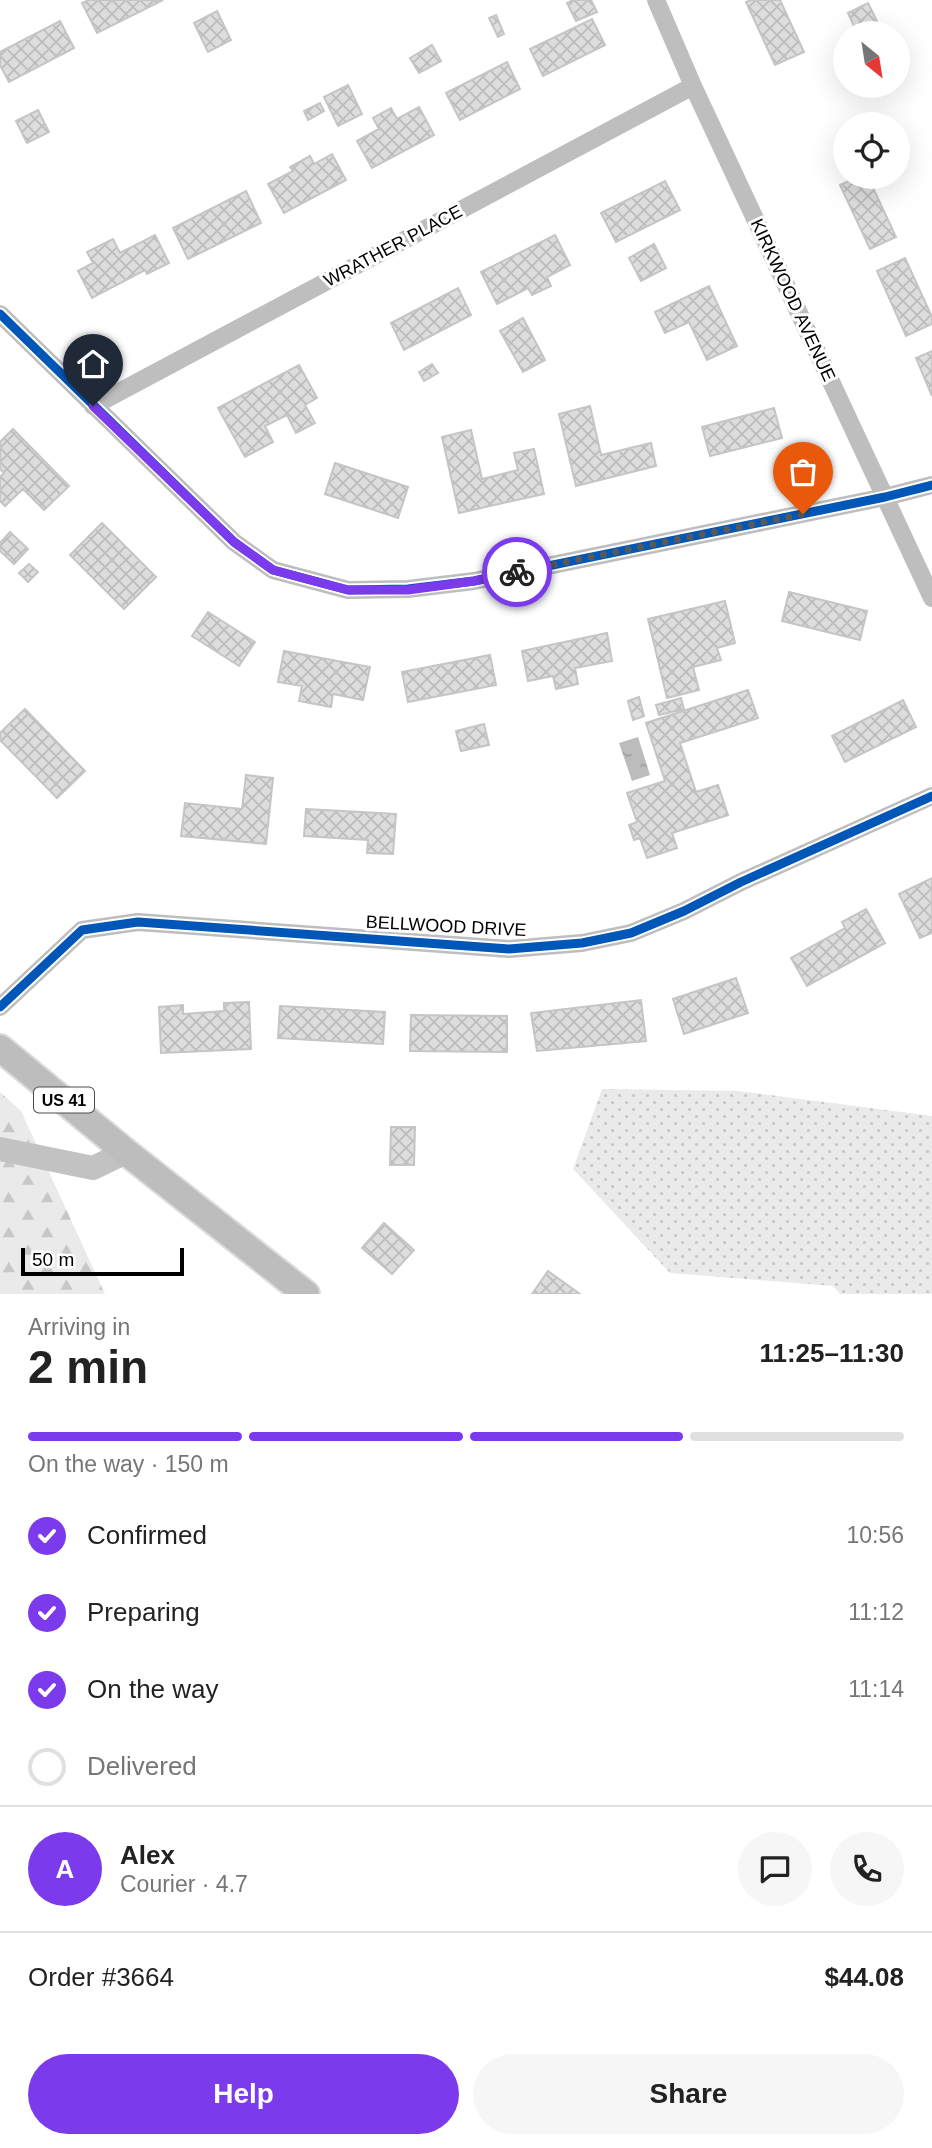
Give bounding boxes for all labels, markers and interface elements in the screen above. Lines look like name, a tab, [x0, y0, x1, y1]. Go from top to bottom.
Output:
north arrow	[833, 21, 910, 98]
map controls	[833, 21, 910, 189]
button: locate	[833, 112, 910, 189]
street label: WRATHER PLACE	[320, 201, 466, 291]
street label: KIRKWOOD AVENUE	[747, 216, 839, 384]
pin	[63, 334, 123, 406]
icon: home	[74, 345, 112, 383]
pin	[773, 442, 833, 514]
icon: bag	[784, 453, 822, 491]
courier	[482, 537, 552, 607]
icon: bike	[498, 553, 536, 591]
street label: BELLWOOD DRIVE	[365, 912, 527, 940]
road number: US 41	[34, 1088, 94, 1112]
scale bar	[21, 1245, 184, 1277]
text: 50 m	[32, 1249, 74, 1270]
text: Arriving in	[28, 1314, 130, 1340]
text: 11:25–11:30	[759, 1338, 904, 1368]
text: 2 min	[28, 1341, 148, 1393]
text: On the way · 150 m	[28, 1451, 229, 1477]
icon: check	[28, 1517, 66, 1555]
text: Confirmed	[87, 1520, 207, 1550]
text: 10:56	[846, 1522, 904, 1548]
icon: check	[28, 1594, 66, 1632]
text: Preparing	[87, 1597, 200, 1627]
text: 11:12	[848, 1599, 904, 1625]
icon: check	[28, 1671, 66, 1709]
text: On the way	[87, 1674, 219, 1704]
text: 11:14	[848, 1676, 904, 1702]
text: Delivered	[87, 1751, 197, 1781]
button: chat	[738, 1832, 812, 1906]
button: phone	[830, 1832, 904, 1906]
text: Alex	[120, 1840, 175, 1870]
text: A	[56, 1854, 74, 1884]
text: Courier · 4.7	[120, 1871, 248, 1897]
text: Order #3664	[28, 1962, 174, 1992]
text: $44.08	[824, 1962, 904, 1992]
button: Help	[28, 2054, 459, 2134]
button: Share	[473, 2054, 904, 2134]

